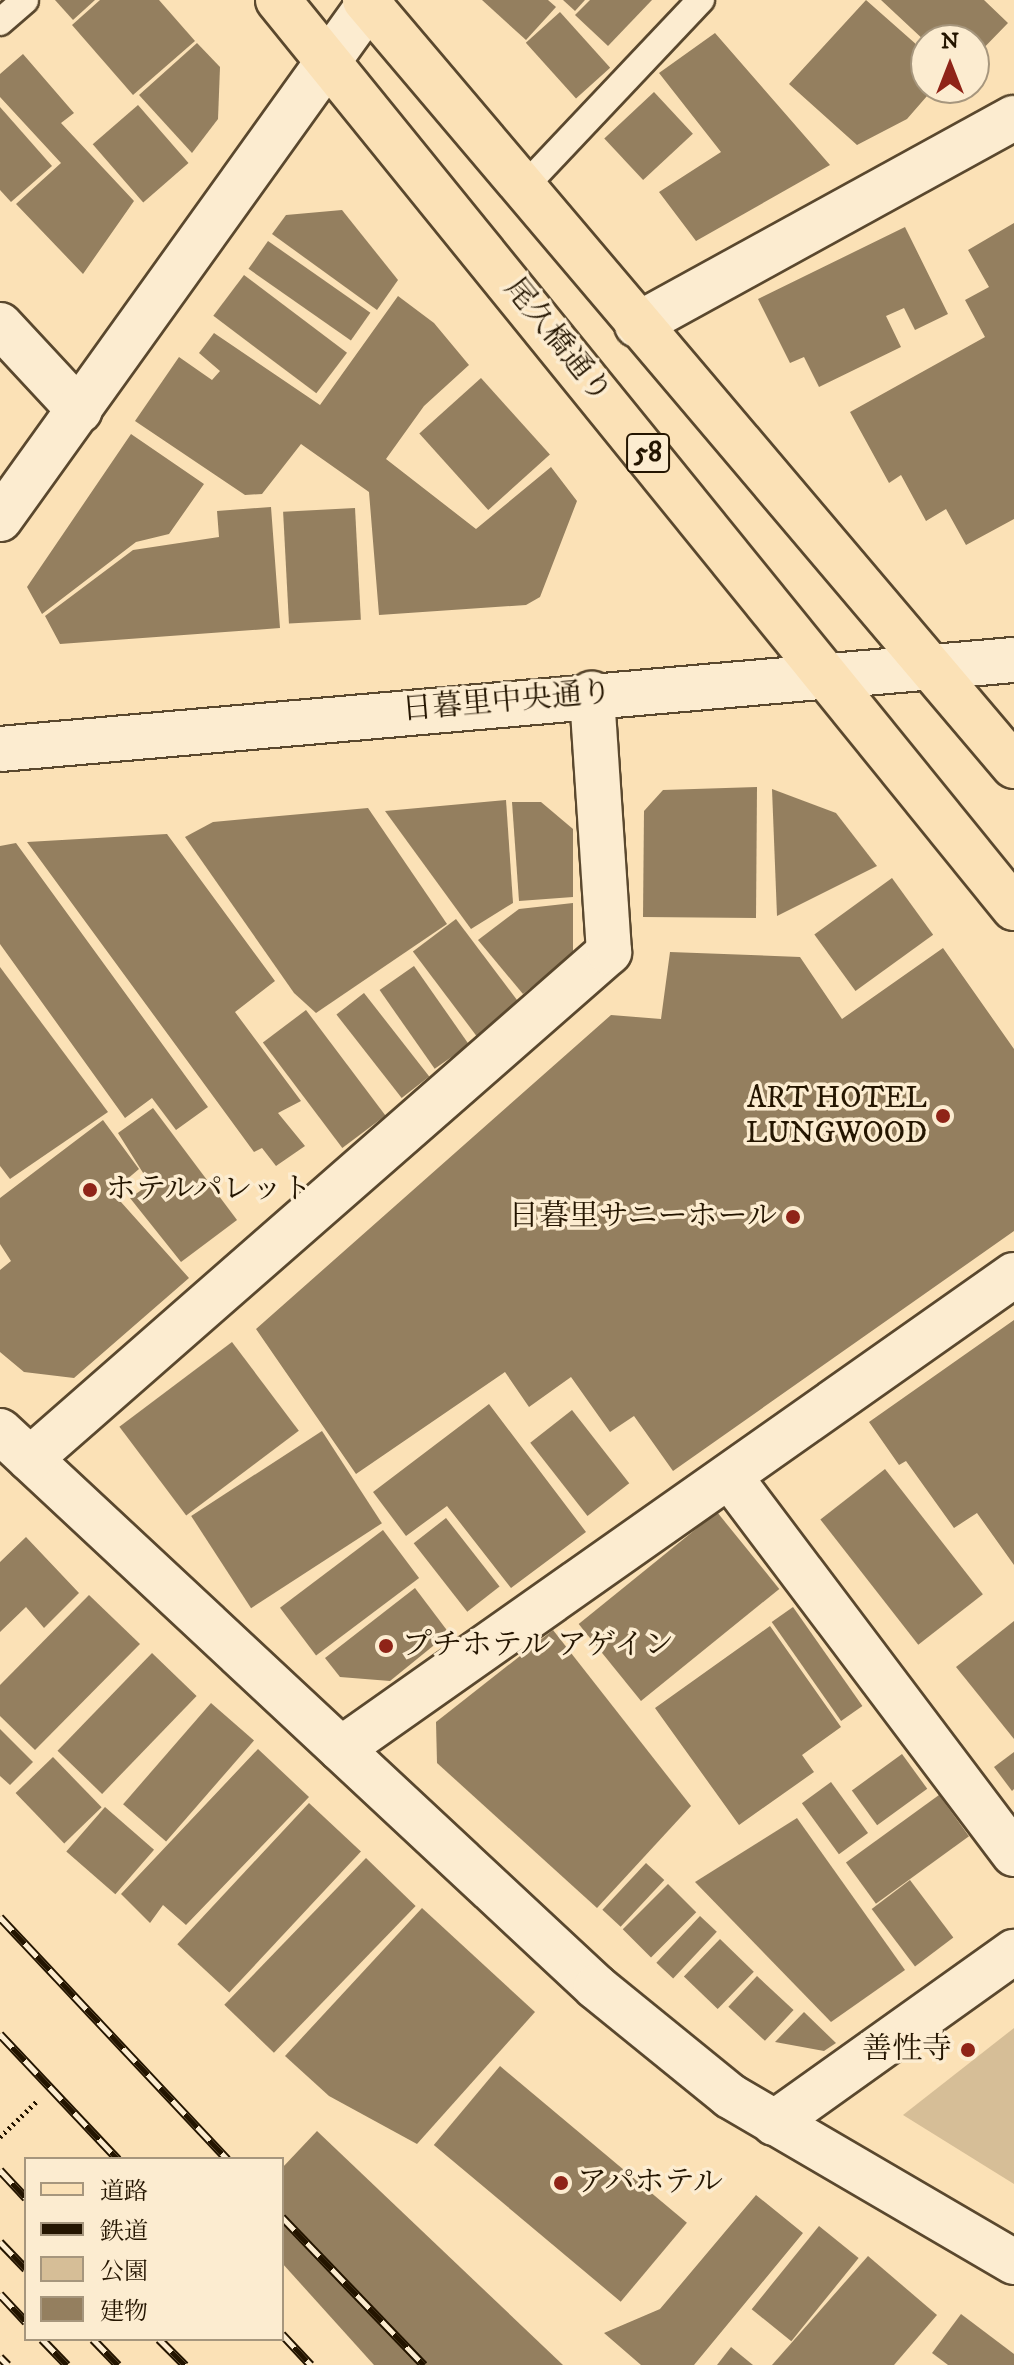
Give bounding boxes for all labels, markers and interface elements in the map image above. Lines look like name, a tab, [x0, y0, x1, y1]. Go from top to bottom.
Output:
north arrow	[910, 24, 990, 104]
text: N	[941, 28, 959, 55]
street label: 尾久橋通り	[496, 271, 618, 411]
road number: 58	[626, 429, 670, 477]
street label: 日暮里中央通り	[401, 675, 613, 729]
place label: ART HOTEL LUNGWOOD	[746, 1081, 927, 1152]
marker: ART HOTEL LUNGWOOD	[934, 1107, 952, 1125]
place label: ホテルパレット	[106, 1172, 316, 1208]
marker: ホテルパレット	[81, 1181, 99, 1199]
place label: 日暮里サニーホール	[507, 1199, 777, 1235]
marker: 日暮里サニーホール	[784, 1208, 802, 1226]
place label: プチホテル アゲイン	[402, 1628, 678, 1664]
marker: プチホテル アゲイン	[377, 1637, 395, 1655]
place label: 善性寺	[862, 2032, 952, 2068]
marker: 善性寺	[959, 2041, 977, 2059]
legend	[24, 2157, 284, 2341]
place label: アパホテル	[577, 2165, 727, 2201]
marker: アパホテル	[552, 2174, 570, 2192]
text: 道路	[100, 2177, 148, 2207]
text: 鉄道	[100, 2217, 148, 2247]
text: 公園	[100, 2257, 148, 2287]
text: 建物	[100, 2297, 148, 2327]

